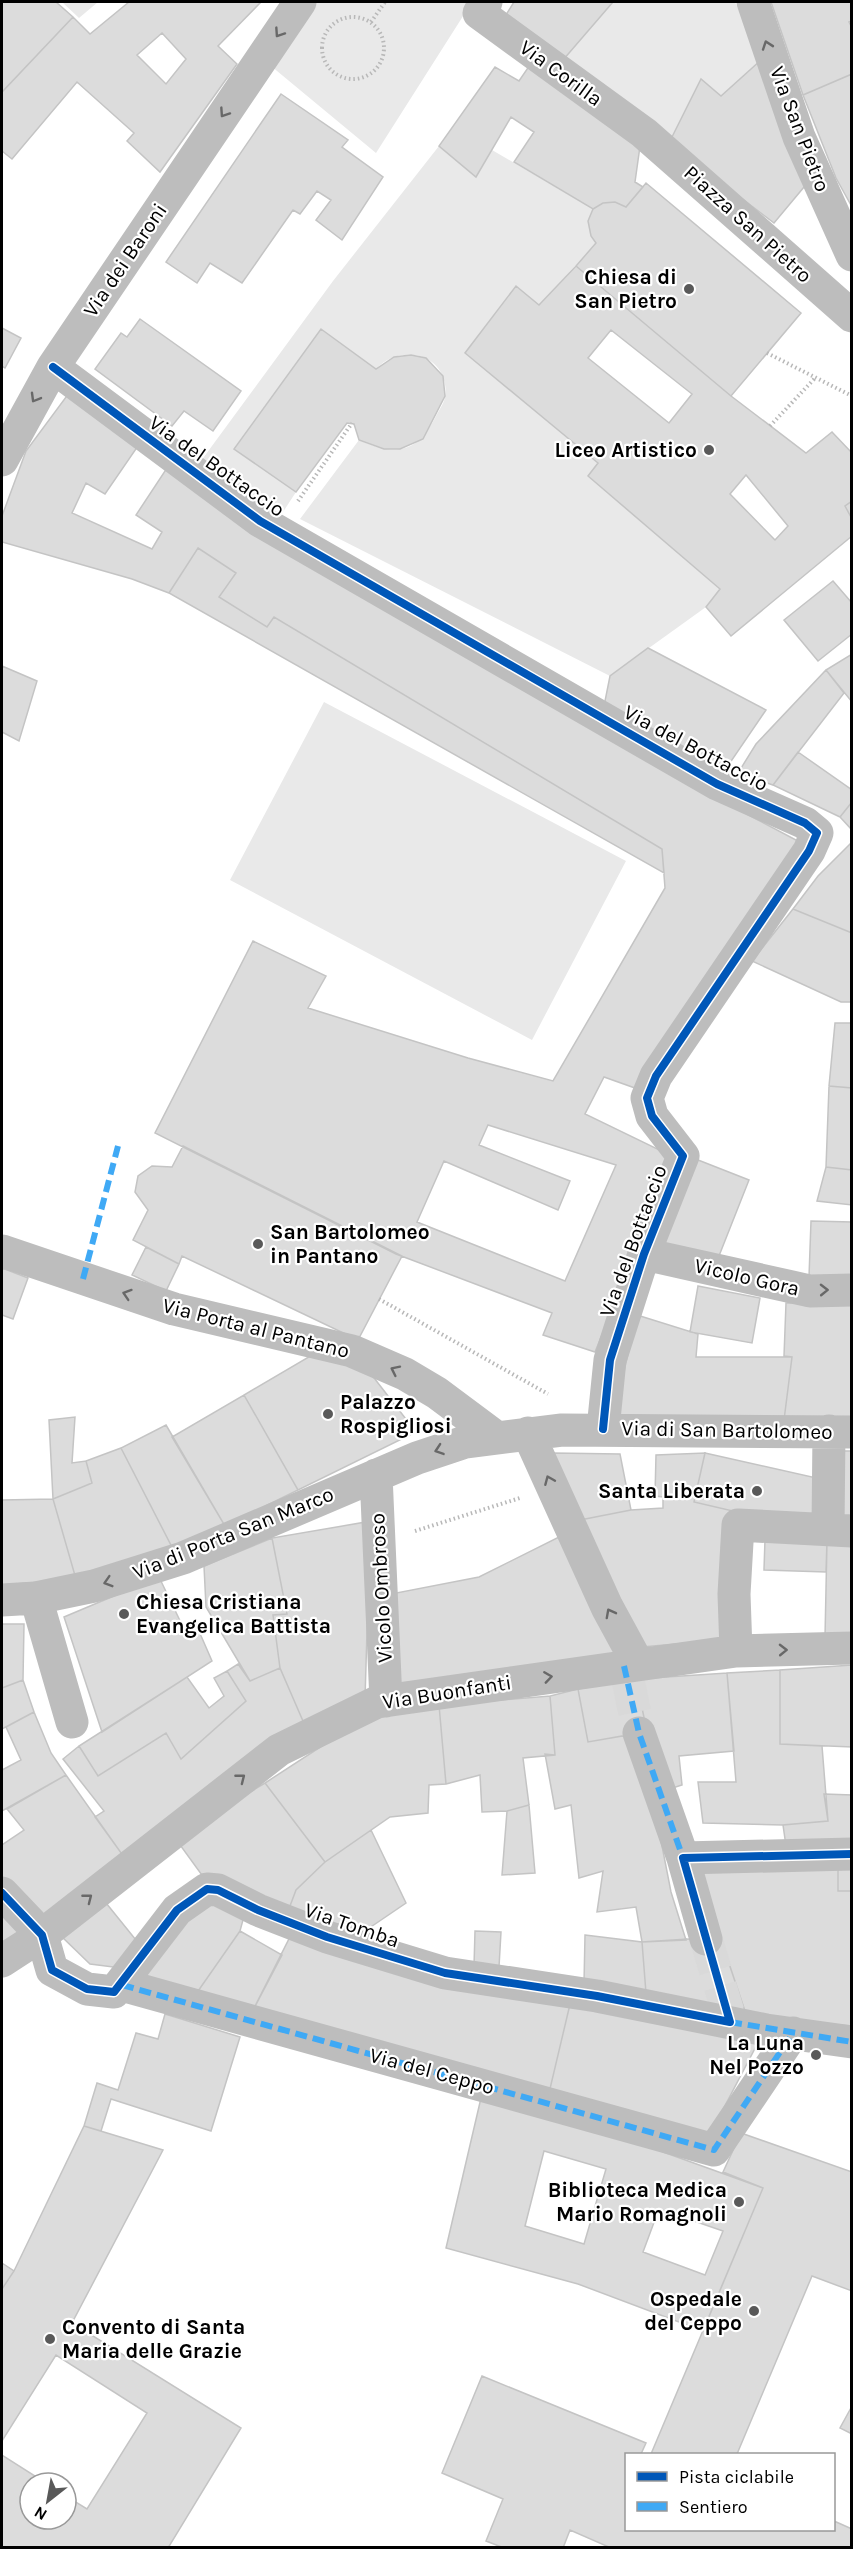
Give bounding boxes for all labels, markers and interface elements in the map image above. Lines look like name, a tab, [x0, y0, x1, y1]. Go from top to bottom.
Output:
one-way arrow	[275, 26, 286, 37]
street label: Via Corilla	[515, 35, 607, 111]
one-way arrow	[762, 40, 775, 51]
street label: Via San Pietro	[765, 63, 835, 195]
one-way arrow	[221, 107, 232, 118]
street label: Piazza San Pietro	[679, 160, 817, 288]
street label: Via dei Baroni	[78, 199, 172, 321]
place label: Chiesa di San Pietro	[574, 265, 677, 313]
marker: Chiesa di San Pietro	[682, 282, 696, 296]
one-way arrow	[31, 392, 43, 402]
street label: Via del Bottaccio	[145, 410, 289, 522]
place label: Liceo Artistico	[554, 438, 697, 462]
marker: Liceo Artistico	[702, 443, 716, 457]
street label: Via del Bottaccio	[620, 700, 772, 796]
street label: Via del Bottaccio	[594, 1162, 672, 1320]
place label: San Bartolomeo in Pantano	[270, 1220, 430, 1268]
marker: San Bartolomeo in Pantano	[251, 1237, 265, 1251]
street label: Vicolo Gora	[692, 1253, 802, 1301]
one-way arrow	[820, 1284, 829, 1297]
one-way arrow	[122, 1289, 133, 1301]
street label: Via Porta al Pantano	[160, 1293, 352, 1363]
one-way arrow	[390, 1365, 401, 1377]
place label: Palazzo Rospigliosi	[340, 1390, 452, 1438]
marker: Palazzo Rospigliosi	[321, 1407, 335, 1421]
street label: Via di San Bartolomeo	[621, 1416, 833, 1444]
one-way arrow	[434, 1443, 445, 1455]
one-way arrow	[544, 1476, 556, 1487]
place label: Santa Liberata	[598, 1479, 745, 1503]
street label: Via di Porta San Marco	[129, 1482, 337, 1584]
marker: Santa Liberata	[750, 1484, 764, 1498]
street label: Vicolo Ombroso	[365, 1512, 397, 1664]
one-way arrow	[103, 1574, 114, 1587]
place label: Chiesa Cristiana Evangelica Battista	[136, 1590, 331, 1638]
marker: Chiesa Cristiana Evangelica Battista	[117, 1607, 131, 1621]
one-way arrow	[606, 1608, 617, 1619]
one-way arrow	[779, 1644, 788, 1656]
street label: Via Buonfanti	[381, 1670, 513, 1714]
one-way arrow	[544, 1672, 553, 1684]
one-way arrow	[234, 1774, 245, 1785]
one-way arrow	[81, 1895, 92, 1906]
street label: Via Tomba	[301, 1898, 403, 1952]
place label: La Luna Nel Pozzo	[709, 2031, 804, 2079]
street label: Via del Ceppo	[367, 2043, 497, 2099]
marker: La Luna Nel Pozzo	[809, 2048, 823, 2062]
place label: Biblioteca Medica Mario Romagnoli	[548, 2178, 727, 2226]
marker: Biblioteca Medica Mario Romagnoli	[732, 2195, 746, 2209]
place label: Ospedale del Ceppo	[644, 2287, 742, 2335]
marker: Ospedale del Ceppo	[747, 2304, 761, 2318]
place label: Convento di Santa Maria delle Grazie	[62, 2315, 245, 2363]
marker: Convento di Santa Maria delle Grazie	[43, 2332, 57, 2346]
legend	[625, 2453, 835, 2531]
text: Pista ciclabile	[679, 2466, 794, 2488]
north arrow	[18, 2471, 78, 2531]
text: Sentiero	[679, 2496, 748, 2518]
text: N	[31, 2502, 50, 2525]

